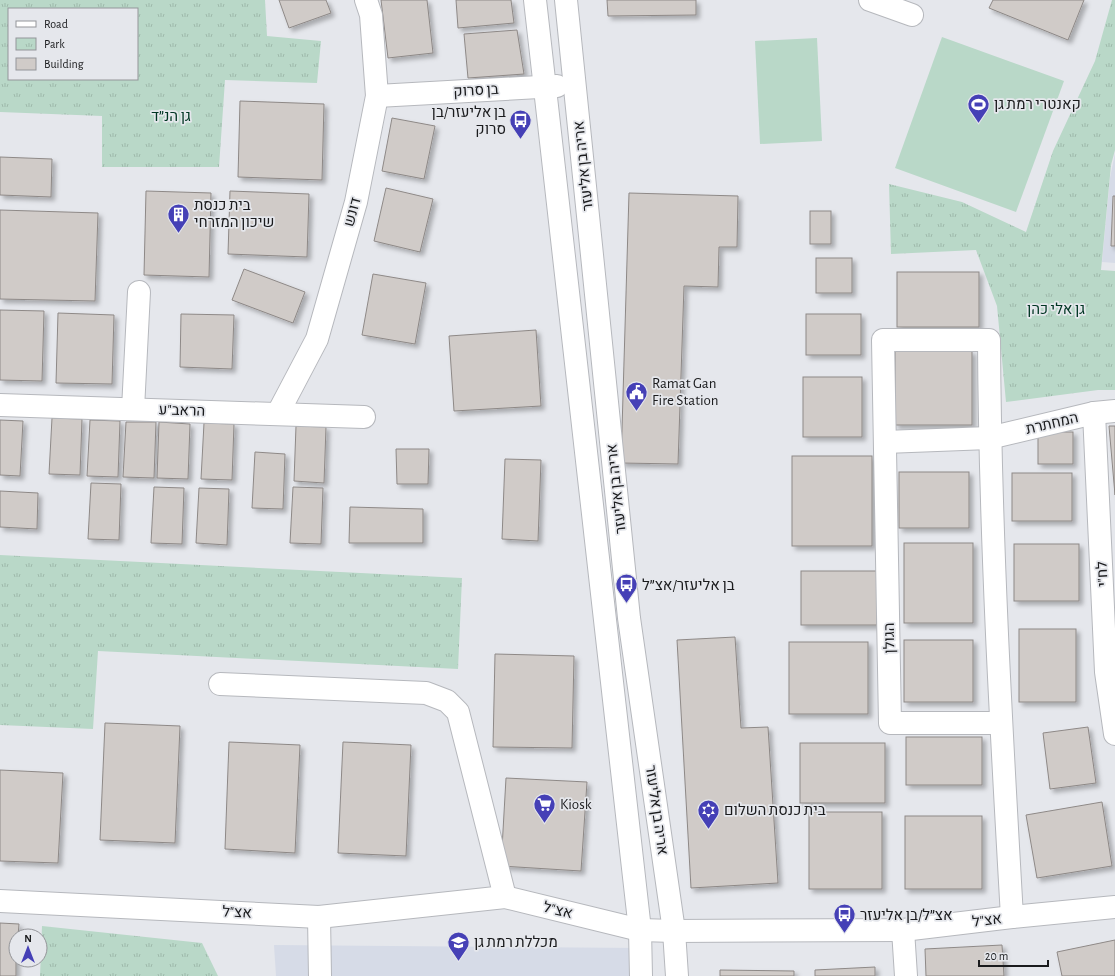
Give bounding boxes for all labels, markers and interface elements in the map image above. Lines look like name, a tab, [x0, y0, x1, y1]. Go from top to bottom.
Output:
legend	[8, 8, 138, 80]
text: Road	[44, 18, 68, 30]
text: Park	[44, 38, 65, 50]
text: Building	[44, 58, 84, 70]
street label: בן סרוק	[453, 82, 499, 99]
sports icon: קאנטרי רמת גן	[966, 91, 992, 124]
place label: קאנטרי רמת גן	[994, 97, 1081, 112]
place label: בן אליעזר/בן סרוק	[432, 105, 506, 137]
bus stop icon: בן אליעזר/בן סרוק	[508, 108, 534, 141]
park label: גן הנ״ד	[151, 109, 191, 124]
street label: אריה בן אליעזר	[571, 120, 596, 212]
street label: דונש	[341, 196, 364, 228]
place label: בית כנסת שיכון המזרחי	[194, 198, 274, 230]
building icon: בית כנסת שיכון המזרחי	[165, 201, 191, 234]
park label: גן אלי כהן	[1027, 302, 1085, 317]
place label: Ramat Gan Fire Station	[652, 376, 719, 408]
public building icon: Ramat Gan Fire Station	[624, 379, 650, 412]
street label: הראב"ע	[158, 402, 206, 419]
street label: המחתרת	[1024, 410, 1080, 437]
street label: אריה בן אליעזר	[604, 443, 629, 535]
street label: לח"י	[1094, 561, 1111, 587]
bus stop icon: בן אליעזר/אצ״ל	[613, 572, 639, 605]
place label: בן אליעזר/אצ״ל	[642, 578, 735, 593]
street label: הגולן	[882, 622, 897, 654]
street label: אריה בן אליעזר	[643, 764, 670, 856]
supermarket icon: Kiosk	[531, 791, 557, 824]
place label: Kiosk	[560, 797, 592, 812]
synagogue icon: בית כנסת השלום	[695, 797, 721, 830]
place label: בית כנסת השלום	[724, 803, 826, 818]
street label: אצ"ל	[542, 900, 574, 921]
bus stop icon: אצ״ל/בן אליעזר	[831, 902, 857, 935]
street label: אצ"ל	[222, 904, 252, 921]
place label: אצ״ל/בן אליעזר	[860, 908, 953, 923]
street label: אצ"ל	[971, 911, 1003, 930]
north arrow	[8, 928, 48, 968]
school or university icon: מכללת רמת גן	[445, 929, 471, 962]
text: N	[24, 933, 32, 944]
place label: מכללת רמת גן	[474, 935, 558, 950]
scale bar	[979, 942, 1048, 968]
text: 20 m	[985, 950, 1008, 962]

